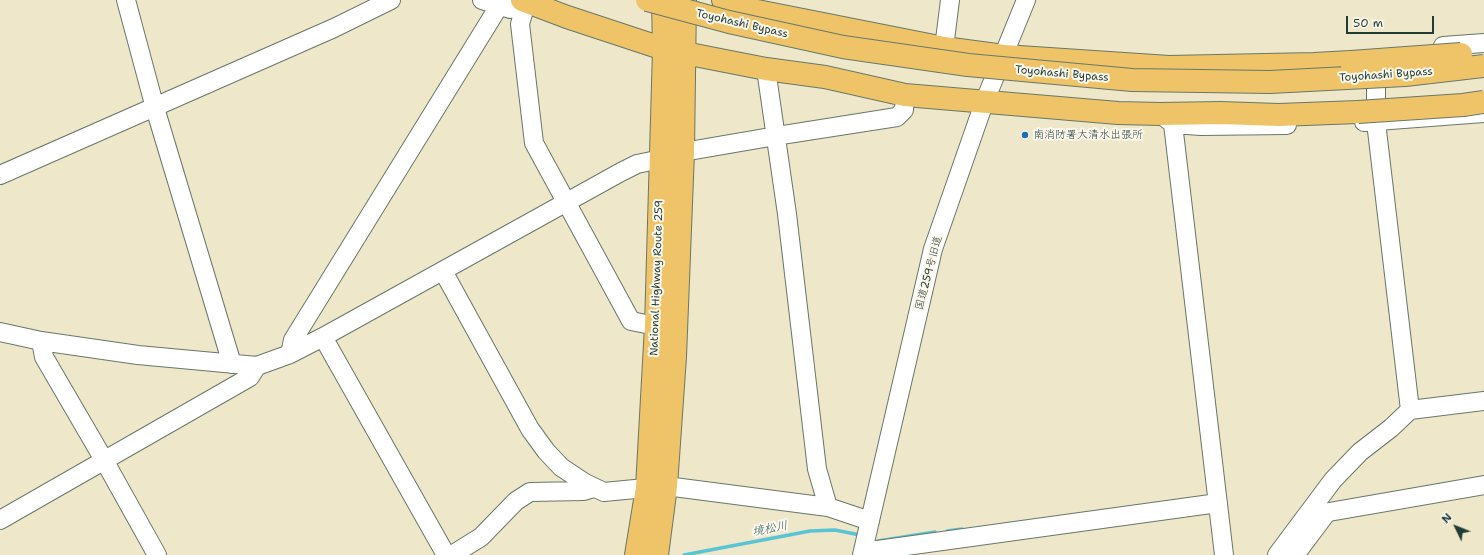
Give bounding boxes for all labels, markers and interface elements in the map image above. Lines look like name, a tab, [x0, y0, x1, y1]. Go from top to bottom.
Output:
street label: Toyohashi Bypass	[695, 7, 789, 41]
scale bar	[1348, 8, 1436, 34]
text: 50 m	[1353, 15, 1383, 31]
street label: Toyohashi Bypass	[1015, 63, 1109, 85]
street label: Toyohashi Bypass	[1339, 65, 1433, 85]
place label: 南消防署大清水出張所	[1033, 128, 1143, 142]
marker: 南消防署大清水出張所	[1020, 130, 1030, 140]
street label: National Highway Route 259	[648, 200, 666, 356]
street label: 国道259号旧道	[913, 234, 945, 312]
north arrow	[1436, 507, 1476, 547]
text: N	[1438, 510, 1455, 527]
water label: 境松川	[751, 518, 789, 540]

